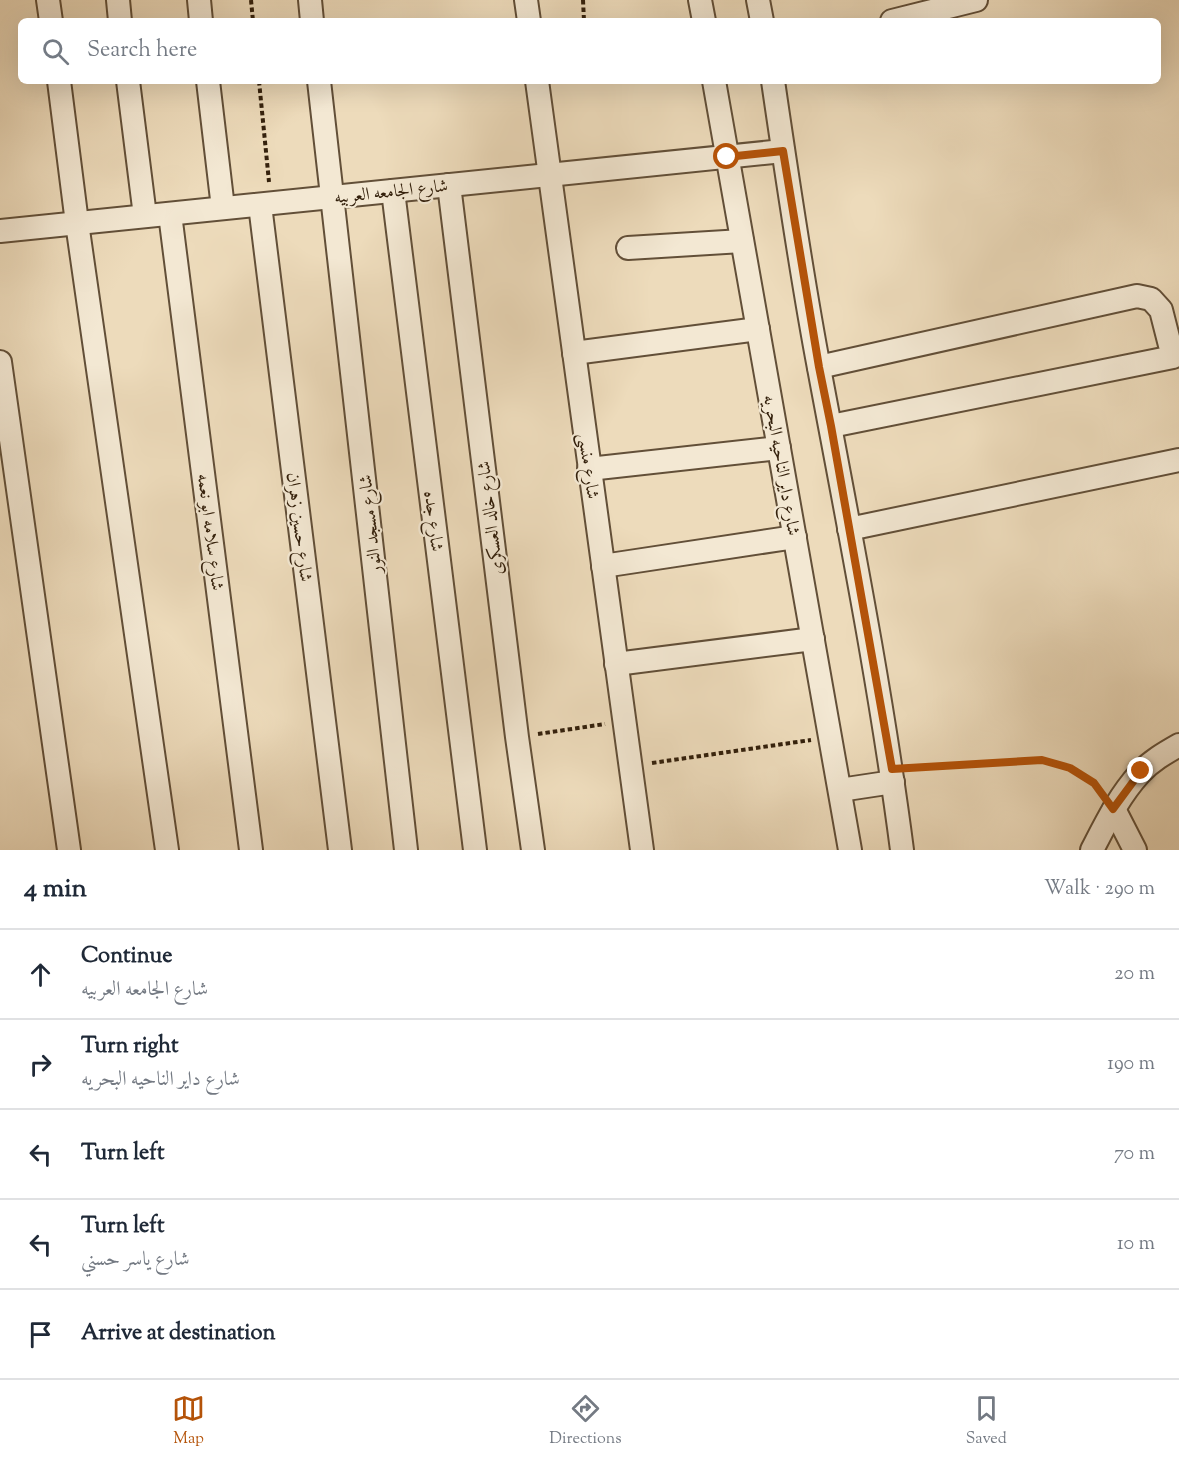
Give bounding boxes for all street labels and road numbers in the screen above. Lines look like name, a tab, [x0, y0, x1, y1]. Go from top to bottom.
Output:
street label: شارع الجامعه العربيه	[333, 174, 449, 212]
street label: شارع داير الناحيه البحريه	[755, 393, 805, 538]
street label: شارع منسى	[570, 432, 605, 501]
street label: شارع خالد العسكرى	[472, 459, 512, 576]
street label: شارع حسين زهران	[278, 471, 318, 584]
street label: شارع سلامه ابو نعمه	[189, 472, 229, 592]
street label: شارع مسجد النور	[354, 473, 390, 576]
street label: شارع جده	[415, 489, 449, 553]

